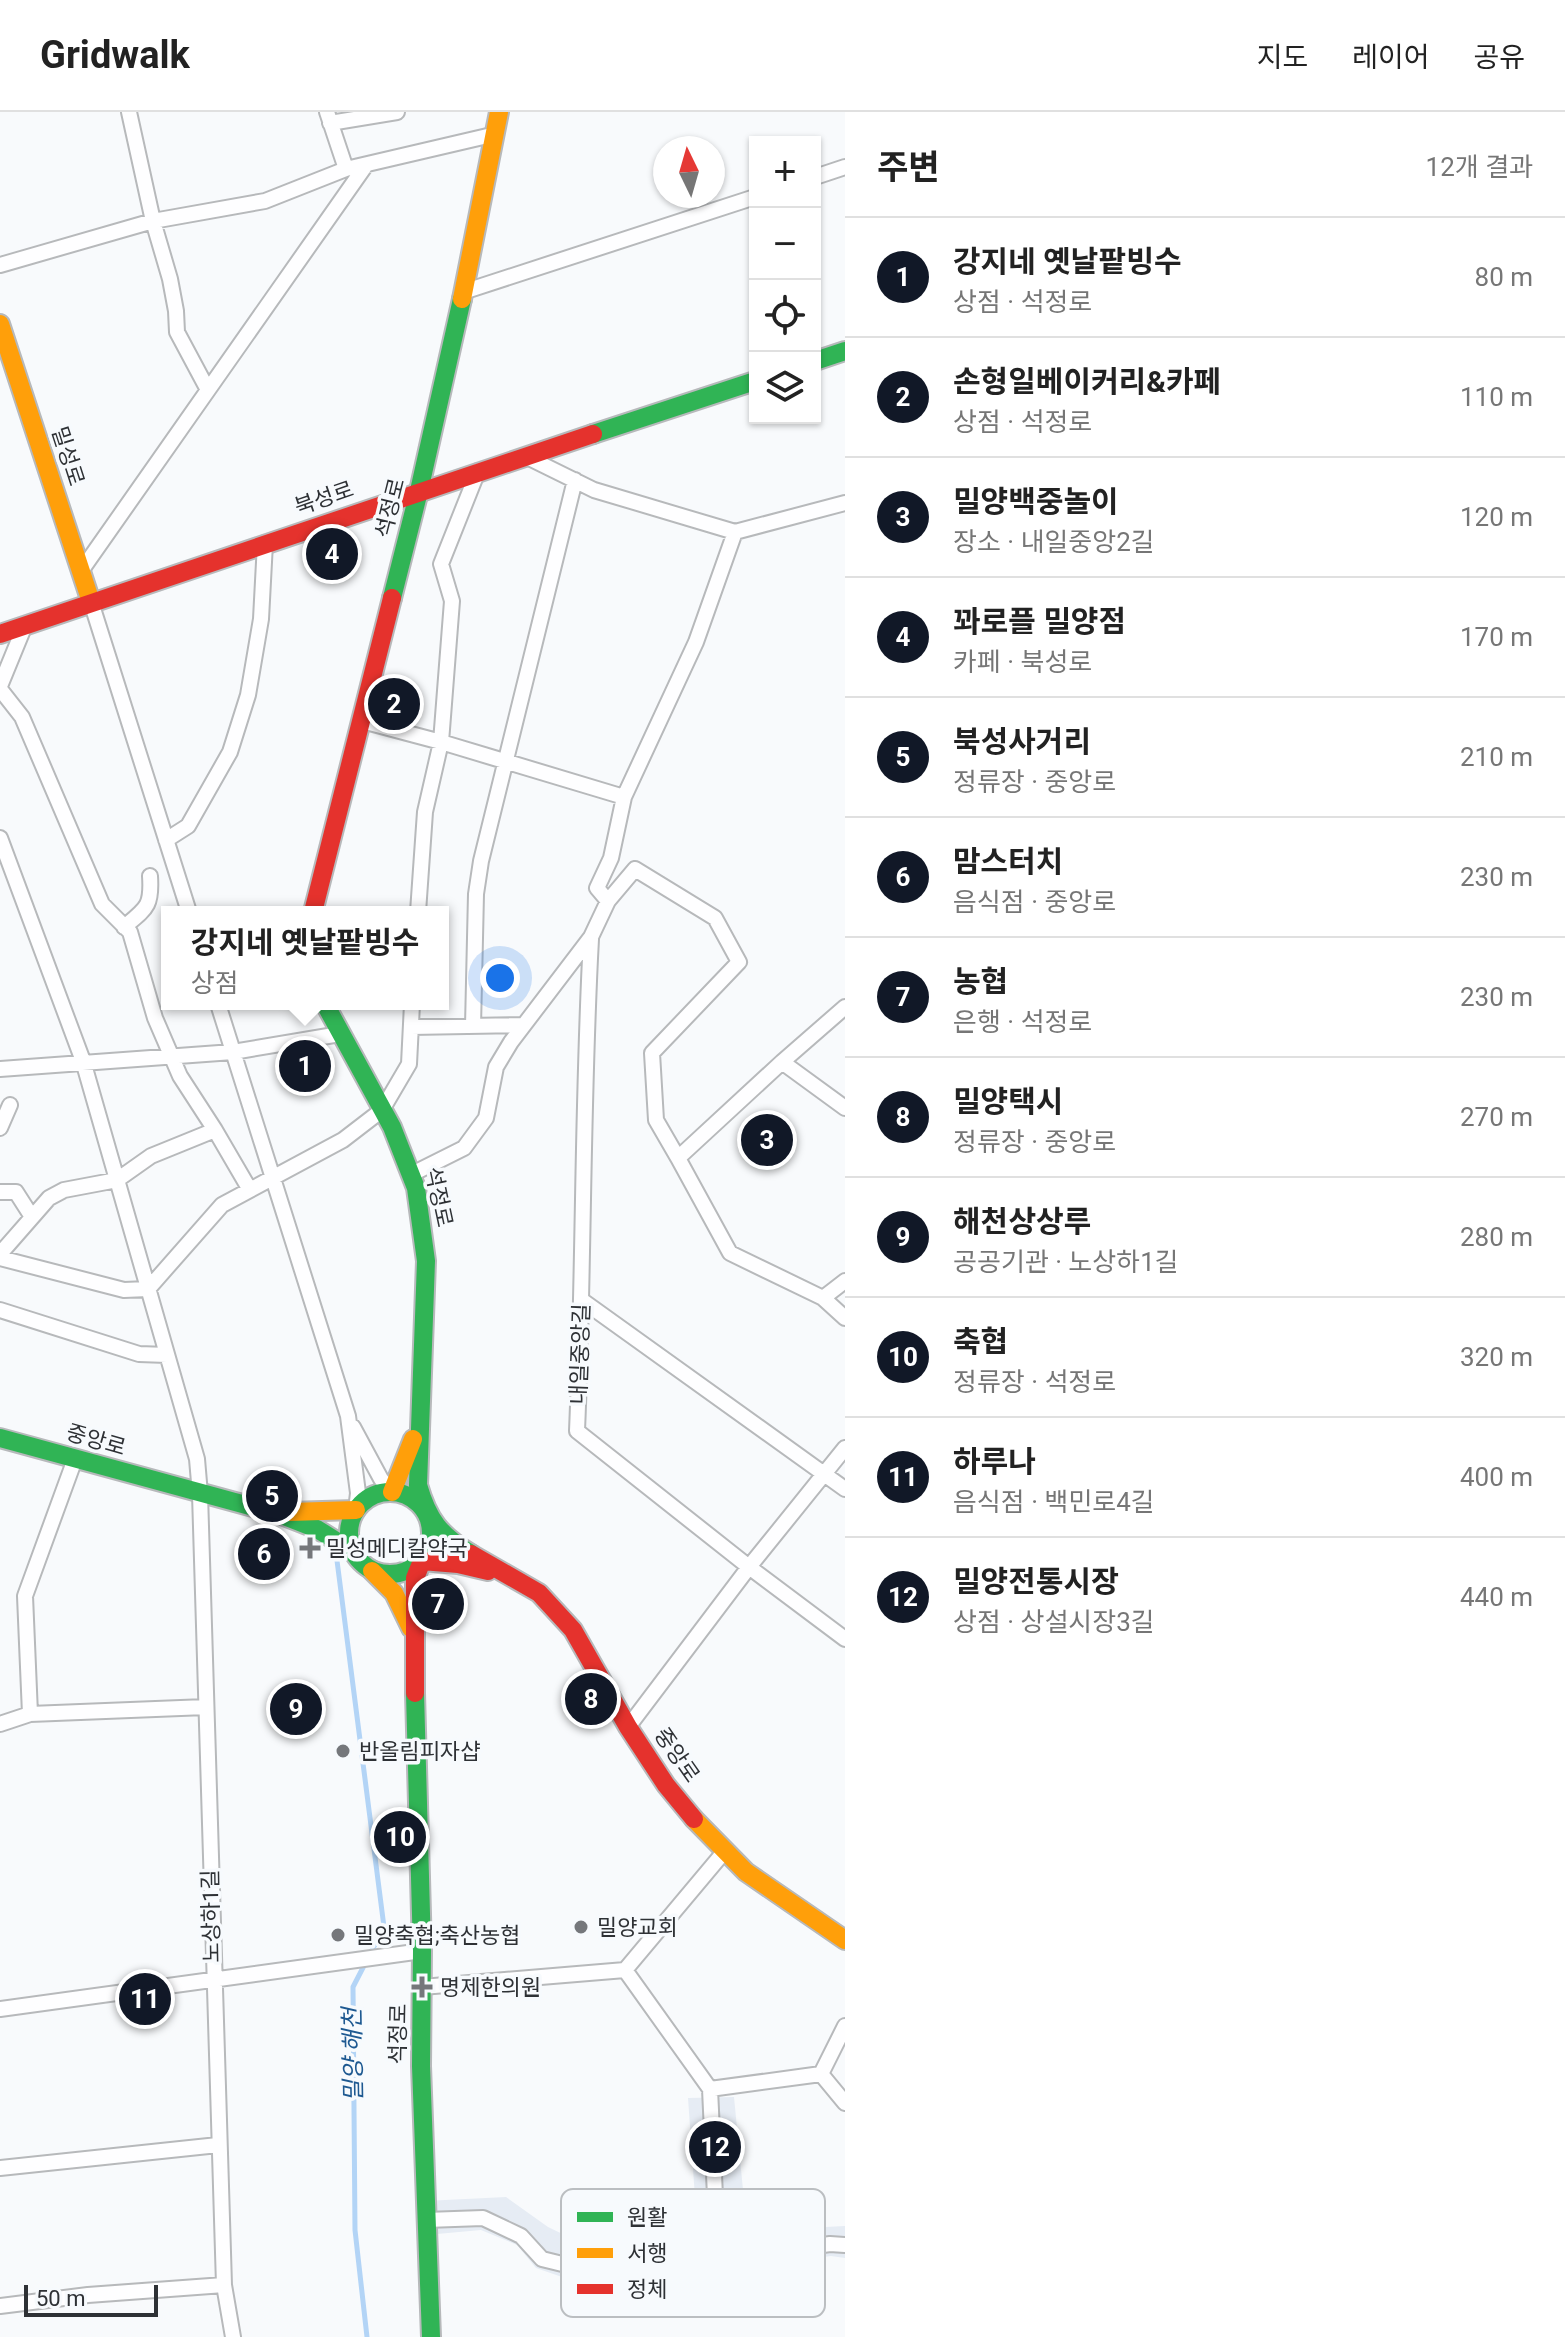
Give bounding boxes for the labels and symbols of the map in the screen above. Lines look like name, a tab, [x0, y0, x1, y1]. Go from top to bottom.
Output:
north arrow	[653, 136, 725, 208]
street label: 밀성로	[47, 423, 89, 489]
street label: 북성로	[291, 476, 357, 520]
street label: 석정로	[371, 476, 409, 540]
pin: 4	[306, 524, 358, 584]
pin: 2	[368, 674, 420, 734]
your location	[480, 958, 520, 998]
pin: 1	[279, 1036, 331, 1096]
pin: 3	[741, 1110, 793, 1170]
street label: 석정로	[420, 1165, 458, 1229]
street label: 내일중앙길	[566, 1303, 594, 1405]
street label: 중앙로	[63, 1420, 129, 1460]
pin: 5	[246, 1466, 298, 1526]
pin: 6	[238, 1524, 290, 1584]
place label: 밀성메디칼약국	[326, 1536, 468, 1561]
marker: 밀성메디칼약국	[301, 1539, 319, 1557]
pin: 7	[412, 1574, 464, 1634]
pin: 8	[565, 1669, 617, 1729]
pin: 9	[270, 1679, 322, 1739]
street label: 중앙로	[649, 1723, 705, 1787]
place label: 반올림피자샵	[359, 1739, 480, 1764]
marker: 반올림피자샵	[334, 1742, 352, 1760]
pin: 10	[374, 1807, 426, 1867]
street label: 노상하1길	[198, 1869, 224, 1963]
place label: 밀양교회	[597, 1915, 678, 1940]
marker: 밀양교회	[572, 1918, 590, 1936]
place label: 밀양축협;축산농협	[354, 1923, 521, 1948]
marker: 밀양축협;축산농협	[329, 1926, 347, 1944]
pin: 11	[119, 1969, 171, 2029]
place label: 명제한의원	[440, 1975, 541, 2000]
marker: 명제한의원	[411, 1976, 433, 1998]
street label: 석정로	[385, 2003, 411, 2065]
water label: 밀양 해천	[338, 2005, 368, 2102]
pin: 12	[689, 2117, 741, 2177]
legend	[561, 2189, 825, 2317]
text: 원활	[627, 2205, 667, 2230]
text: 서행	[627, 2241, 667, 2266]
text: 정체	[627, 2277, 667, 2302]
scale bar	[24, 2281, 158, 2317]

